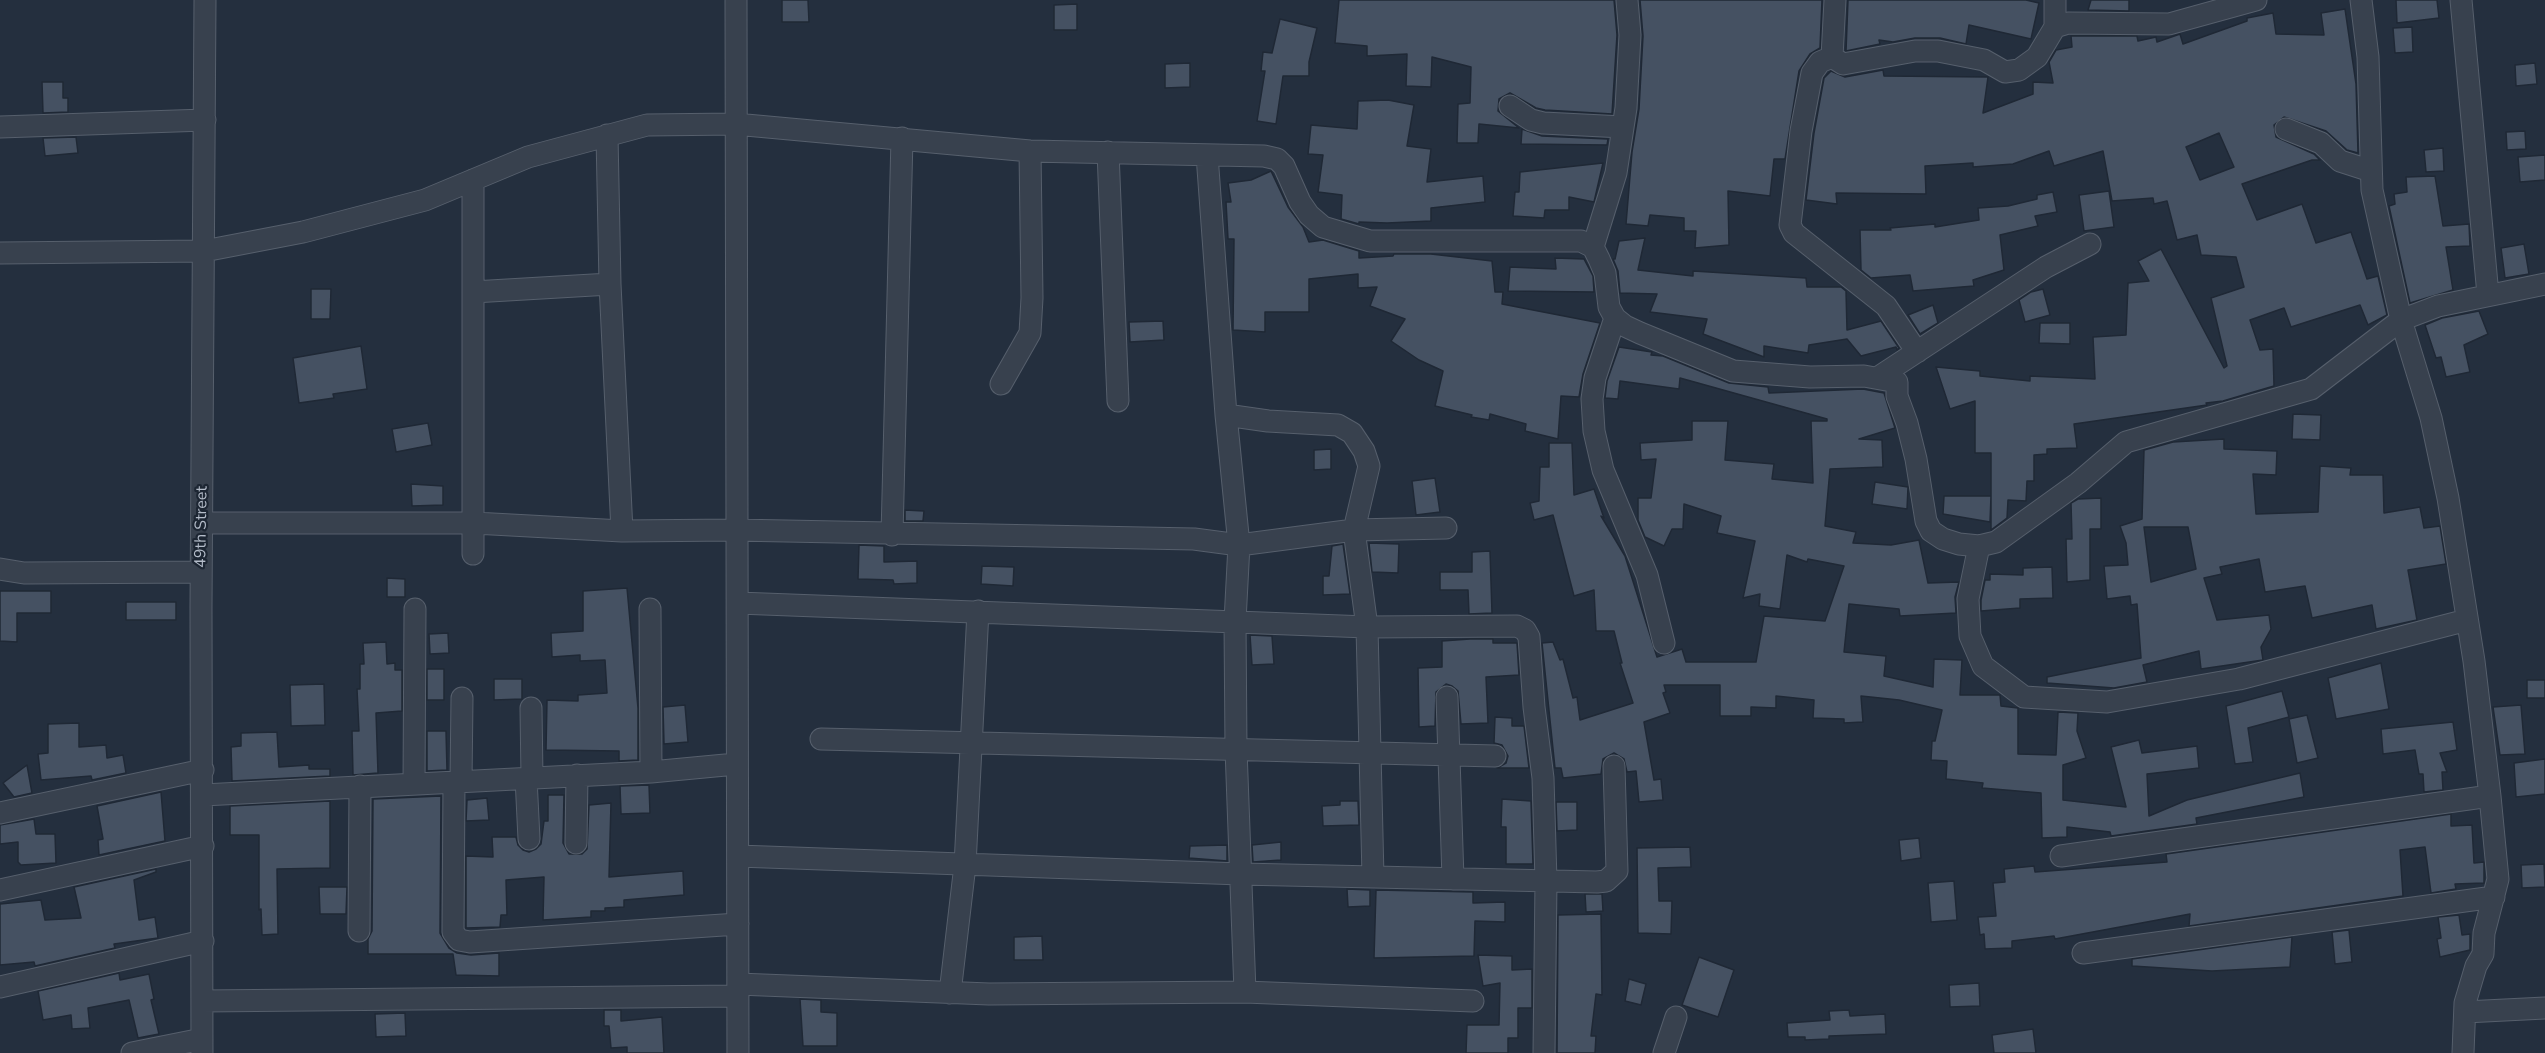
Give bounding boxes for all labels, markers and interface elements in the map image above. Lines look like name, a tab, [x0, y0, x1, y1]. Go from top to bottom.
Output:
street label: 49th Street	[192, 486, 212, 568]

